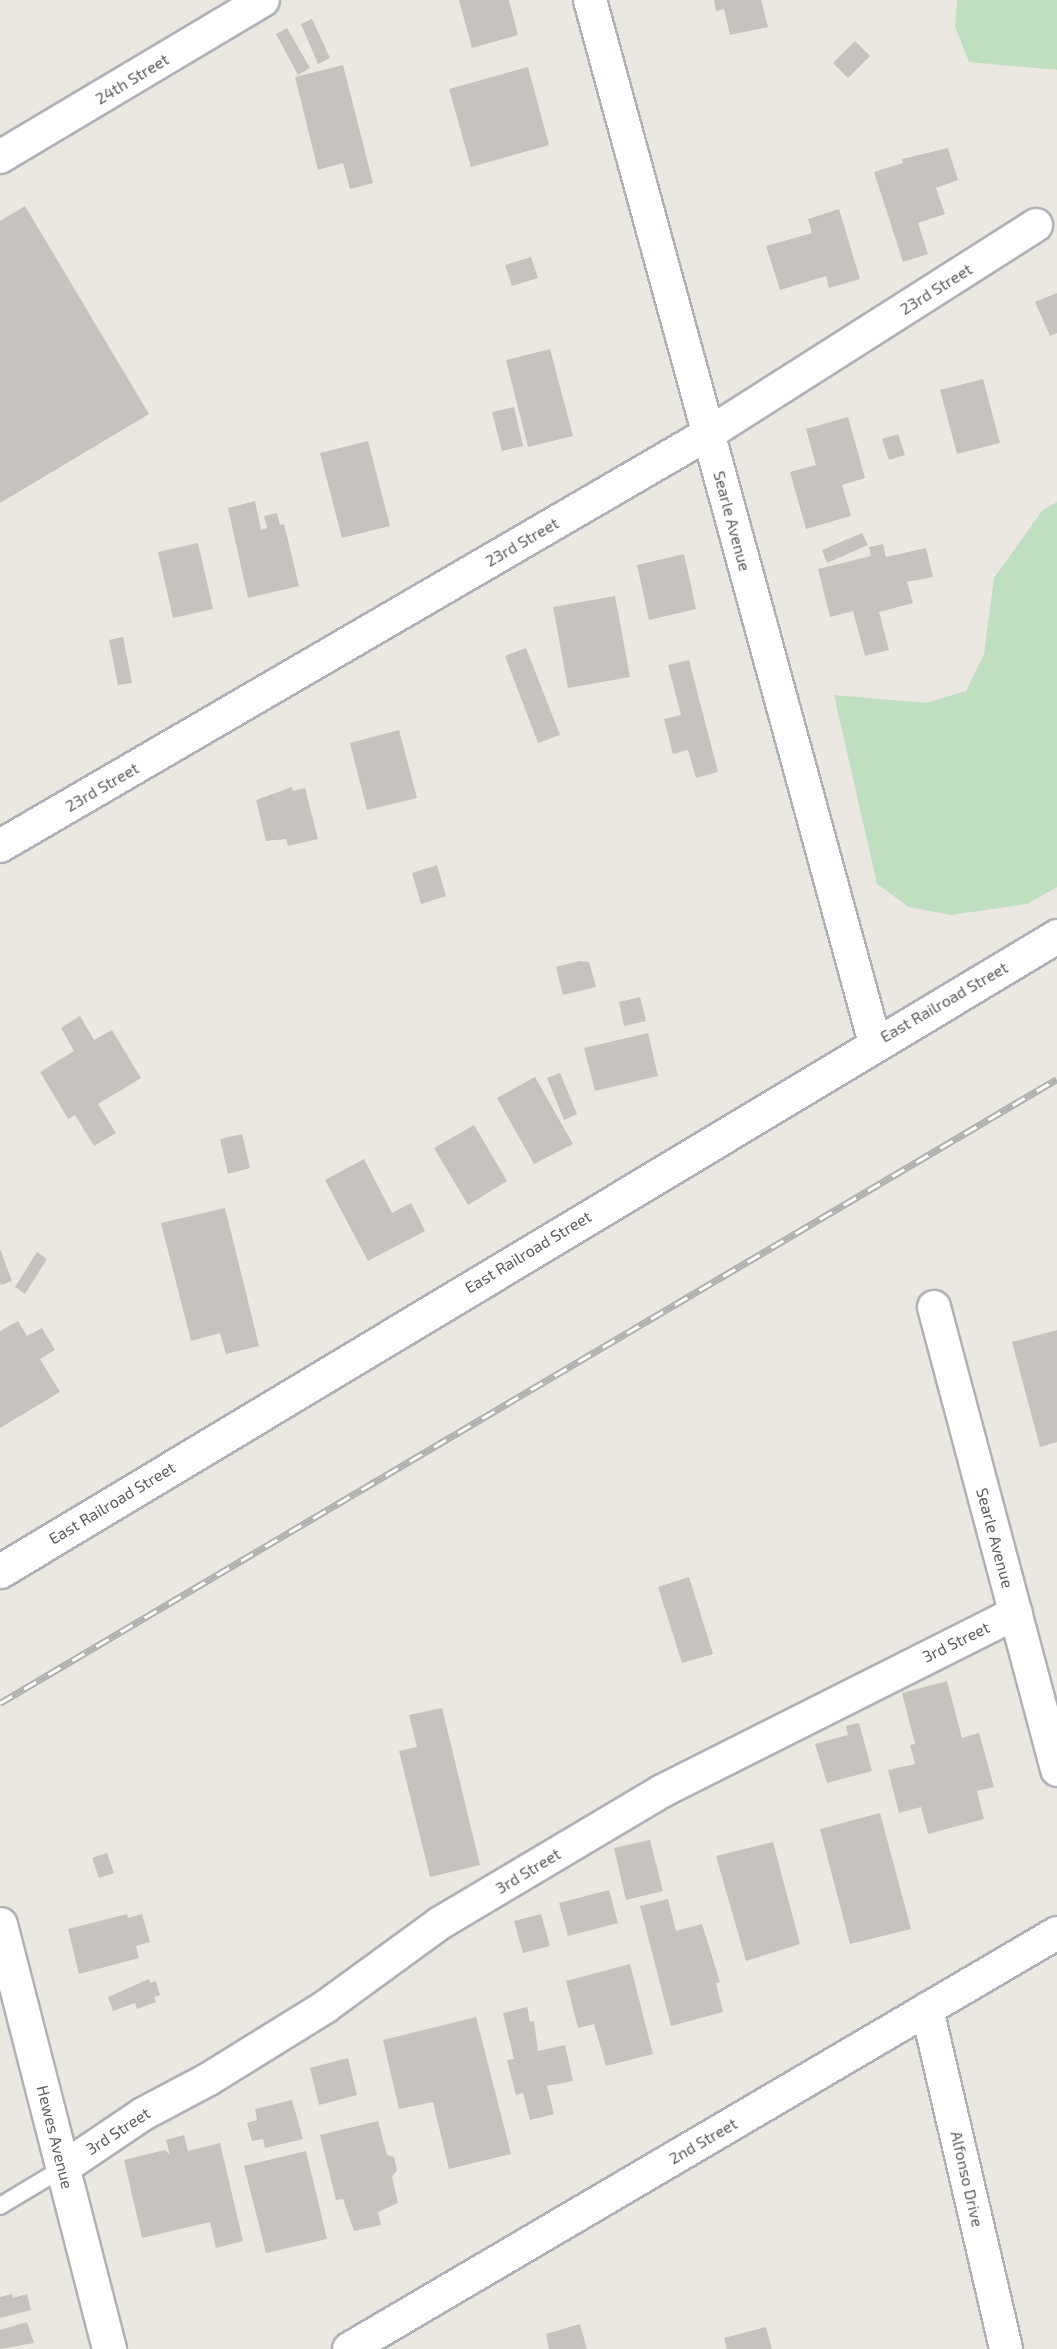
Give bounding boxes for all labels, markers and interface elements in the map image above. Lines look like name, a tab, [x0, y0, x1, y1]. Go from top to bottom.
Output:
street label: 24th Street	[92, 50, 172, 108]
street label: 23rd Street	[896, 259, 976, 319]
street label: Searle Avenue	[709, 469, 755, 573]
street label: 23rd Street	[482, 513, 562, 571]
street label: 23rd Street	[62, 758, 142, 816]
street label: East Railroad Street	[877, 958, 1011, 1046]
street label: East Railroad Street	[461, 1207, 595, 1297]
street label: East Railroad Street	[45, 1458, 179, 1548]
street label: Searle Avenue	[972, 1486, 1018, 1590]
street label: 3rd Street	[919, 1618, 993, 1666]
street label: 3rd Street	[492, 1844, 564, 1898]
street label: Hewes Avenue	[33, 2083, 77, 2191]
street label: 3rd Street	[82, 2103, 154, 2159]
street label: 2nd Street	[666, 2114, 740, 2168]
street label: Alfonso Drive	[947, 2129, 987, 2229]

